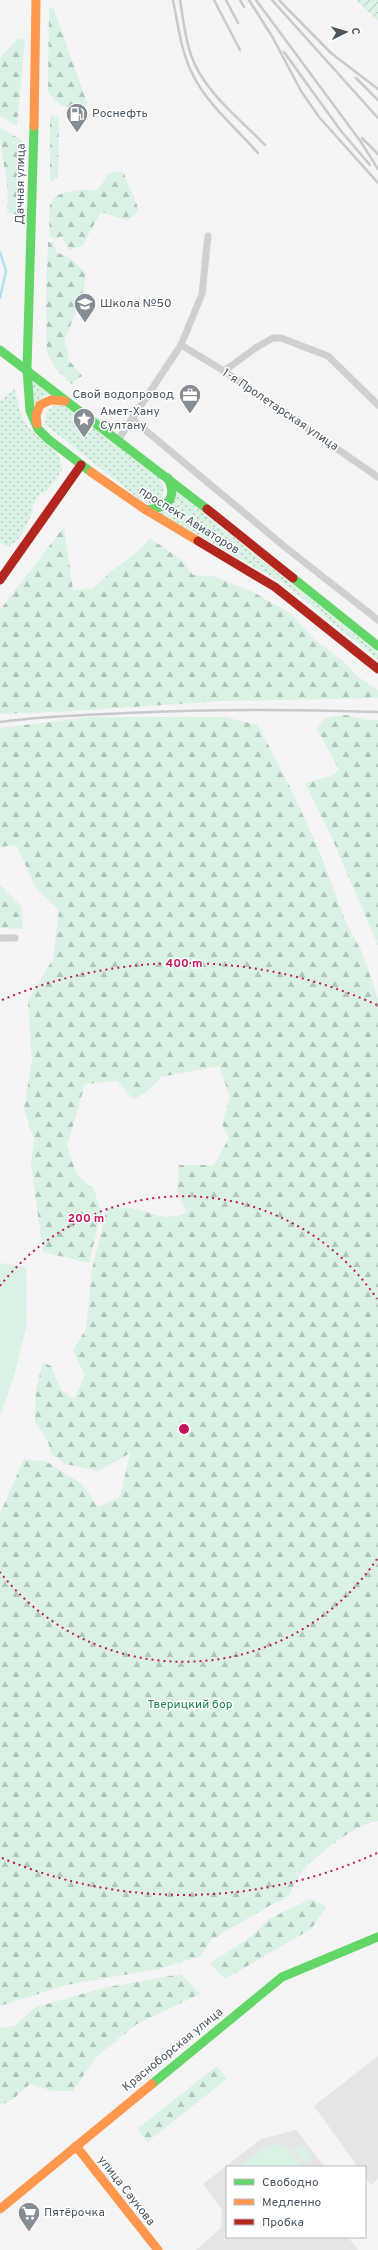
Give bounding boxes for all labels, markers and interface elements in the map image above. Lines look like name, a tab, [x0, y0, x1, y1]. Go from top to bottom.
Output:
north arrow	[326, 12, 366, 52]
text: С	[348, 27, 362, 35]
fuel station icon: Роснефть	[64, 101, 90, 134]
place label: Роснефть	[92, 106, 148, 122]
street label: Дачная улица	[12, 143, 30, 225]
school or university icon: Школа №50	[72, 291, 98, 324]
place label: Школа №50	[100, 296, 172, 312]
street label: 1-я Пролетарская улица	[219, 365, 341, 455]
office icon: Свой водопровод	[177, 382, 203, 415]
place label: Свой водопровод	[73, 387, 174, 403]
place label: Амет-Хану Султану	[100, 404, 160, 434]
place icon: Амет-Хану Султану	[71, 406, 97, 439]
street label: проспект Авиаторов	[136, 484, 242, 558]
text: 400 m	[165, 956, 203, 972]
text: 200 m	[68, 1211, 104, 1227]
centre of rings	[177, 1422, 191, 1436]
park label: Тверицкий бор	[148, 1697, 233, 1713]
street label: Красноборская улица	[119, 2004, 227, 2096]
street label: улица Саукова	[94, 2153, 158, 2229]
legend	[226, 2166, 366, 2238]
text: Свободно	[262, 2175, 319, 2191]
text: Медленно	[262, 2195, 322, 2211]
supermarket icon: Пятёрочка	[16, 2200, 42, 2233]
place label: Пятёрочка	[44, 2205, 105, 2221]
text: Пробка	[262, 2215, 304, 2231]

